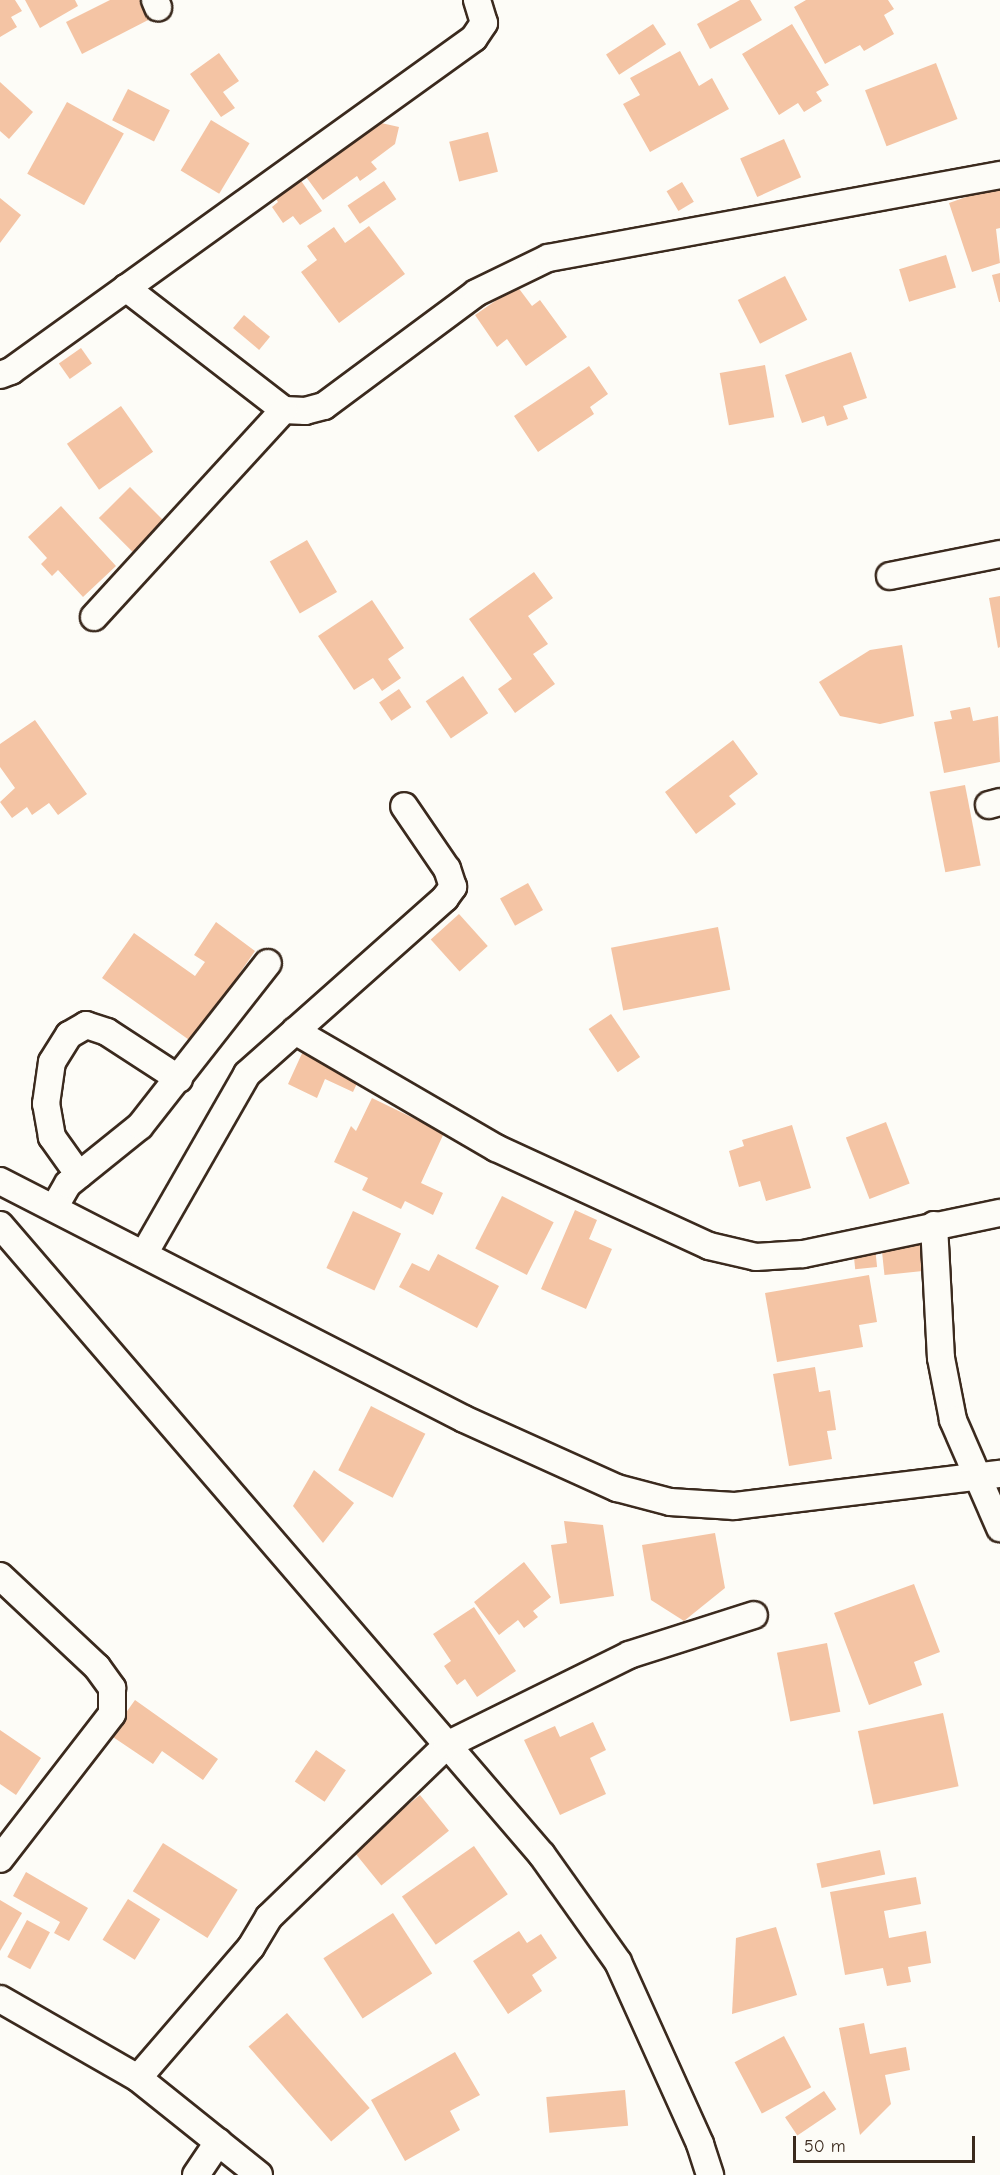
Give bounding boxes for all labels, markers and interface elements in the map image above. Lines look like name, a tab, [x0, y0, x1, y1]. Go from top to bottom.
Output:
scale bar	[796, 2124, 978, 2162]
text: 50 m	[804, 2136, 846, 2157]

